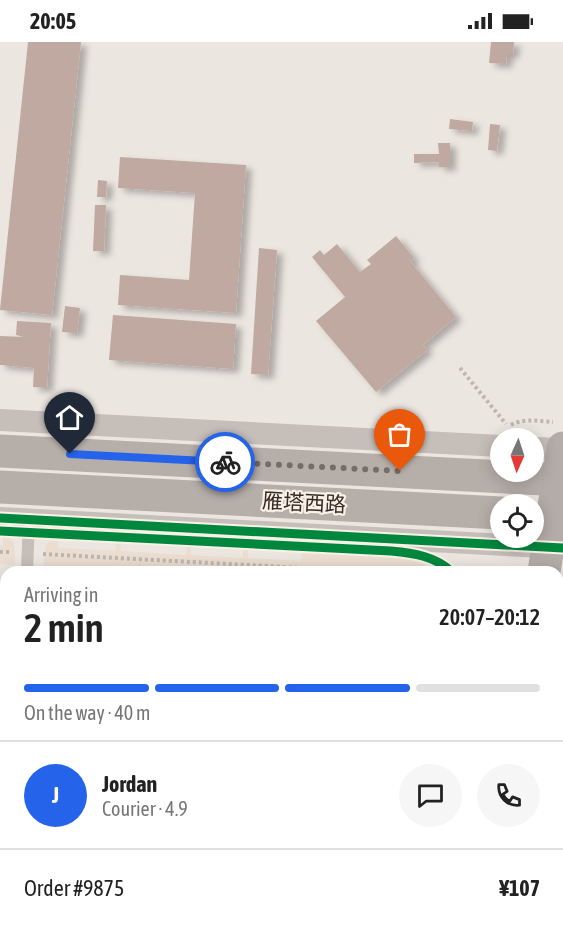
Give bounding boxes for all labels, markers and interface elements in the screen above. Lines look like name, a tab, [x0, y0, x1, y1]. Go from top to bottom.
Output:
text: 20:05	[30, 8, 76, 34]
pin	[44, 392, 95, 454]
icon: home	[53, 401, 86, 434]
pin	[374, 409, 425, 471]
icon: bag	[383, 418, 416, 451]
north arrow	[490, 428, 544, 482]
map controls	[490, 428, 544, 548]
courier	[195, 432, 255, 492]
icon: bike	[209, 446, 242, 479]
street label: 雁塔西路	[261, 488, 347, 516]
button: locate	[490, 494, 544, 548]
text: Arriving in	[24, 583, 98, 606]
text: 20:07–20:12	[439, 604, 540, 630]
text: 2 min	[24, 606, 104, 650]
text: On the way · 40 m	[24, 701, 150, 724]
button: chat	[399, 764, 462, 827]
button: phone	[477, 764, 540, 827]
text: Jordan	[102, 771, 157, 797]
text: J	[52, 782, 59, 808]
text: Courier · 4.9	[102, 797, 188, 820]
text: Order #9875	[24, 875, 124, 901]
text: ¥107	[499, 875, 540, 901]

